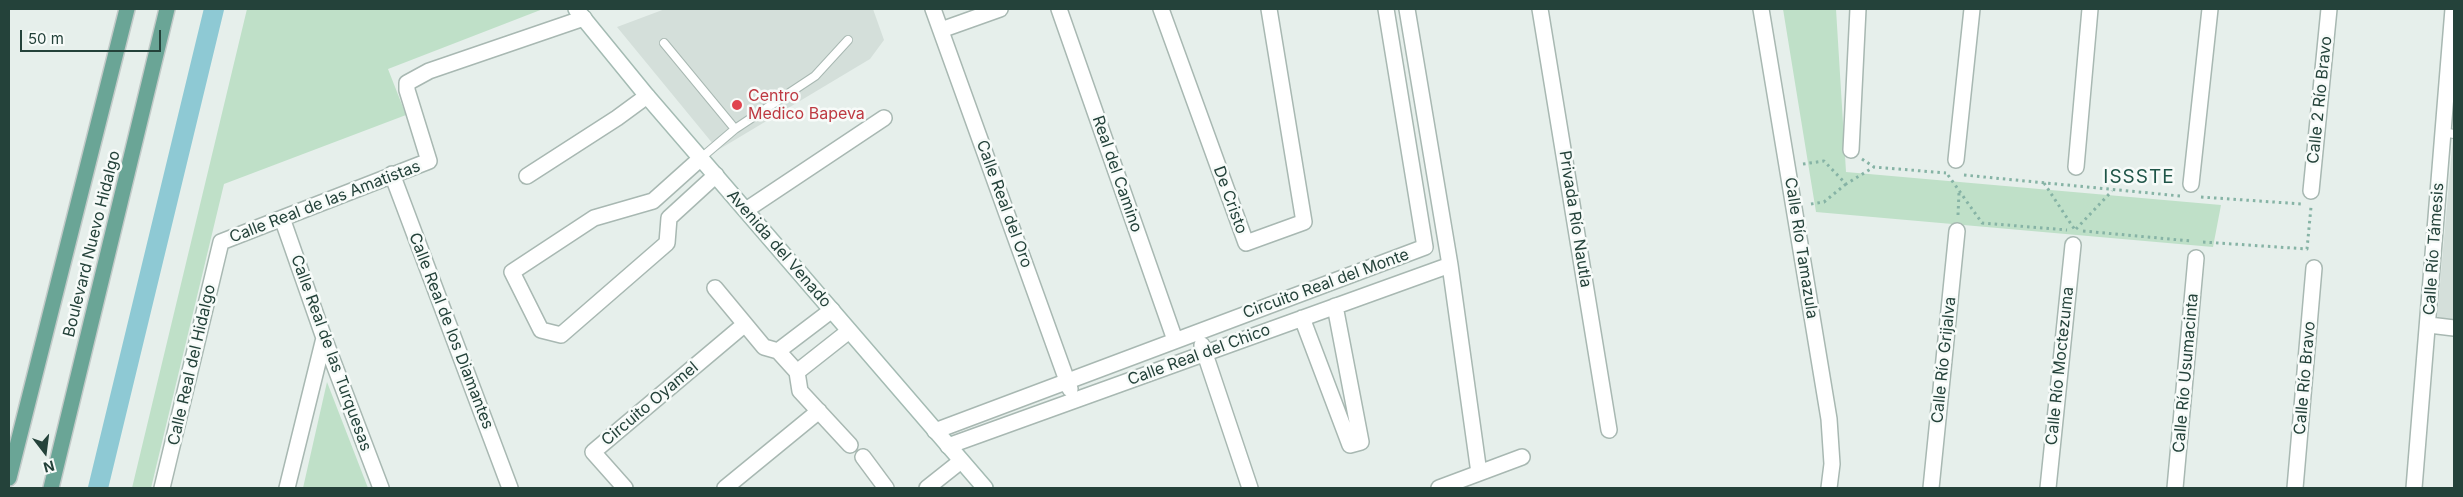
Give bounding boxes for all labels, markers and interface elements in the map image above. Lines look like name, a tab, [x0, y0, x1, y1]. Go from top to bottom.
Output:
scale bar	[22, 20, 164, 52]
text: 50 m	[28, 29, 64, 48]
street label: Calle 2 Río Bravo	[2304, 35, 2336, 165]
place label: Centro Medico Bapeva	[748, 86, 865, 124]
marker: Centro Medico Bapeva	[730, 98, 744, 112]
street label: Real del Camino	[1088, 113, 1146, 235]
street label: Calle Real del Oro	[972, 138, 1036, 270]
street label: Boulevard Nuevo Hidalgo	[60, 149, 124, 339]
street label: Privada Río Nautla	[1555, 149, 1595, 289]
street label: Calle Real de las Amatistas	[227, 157, 423, 247]
street label: De Cristo	[1209, 164, 1251, 236]
district label: ISSSTE	[2103, 166, 2175, 188]
street label: Calle Río Tamazula	[1780, 176, 1822, 320]
street label: Calle Río Támesis	[2420, 182, 2448, 316]
street label: Avenida del Venado	[723, 186, 835, 312]
street label: Calle Real de los Diamantes	[405, 230, 497, 432]
street label: Circuito Real del Monte	[1240, 245, 1412, 323]
street label: Calle Real de las Turquesas	[287, 252, 375, 454]
street label: Calle Real del Hidalgo	[164, 283, 220, 447]
street label: Calle Río Moctezuma	[2042, 286, 2078, 446]
street label: Calle Río Usumacinta	[2169, 292, 2203, 454]
street label: Calle Río Grijalva	[1928, 296, 1960, 424]
street label: Calle Real del Chico	[1125, 320, 1273, 390]
street label: Calle Río Bravo	[2290, 320, 2320, 436]
street label: Circuito Oyamel	[598, 358, 702, 450]
north arrow	[20, 427, 70, 477]
text: N	[42, 457, 56, 477]

